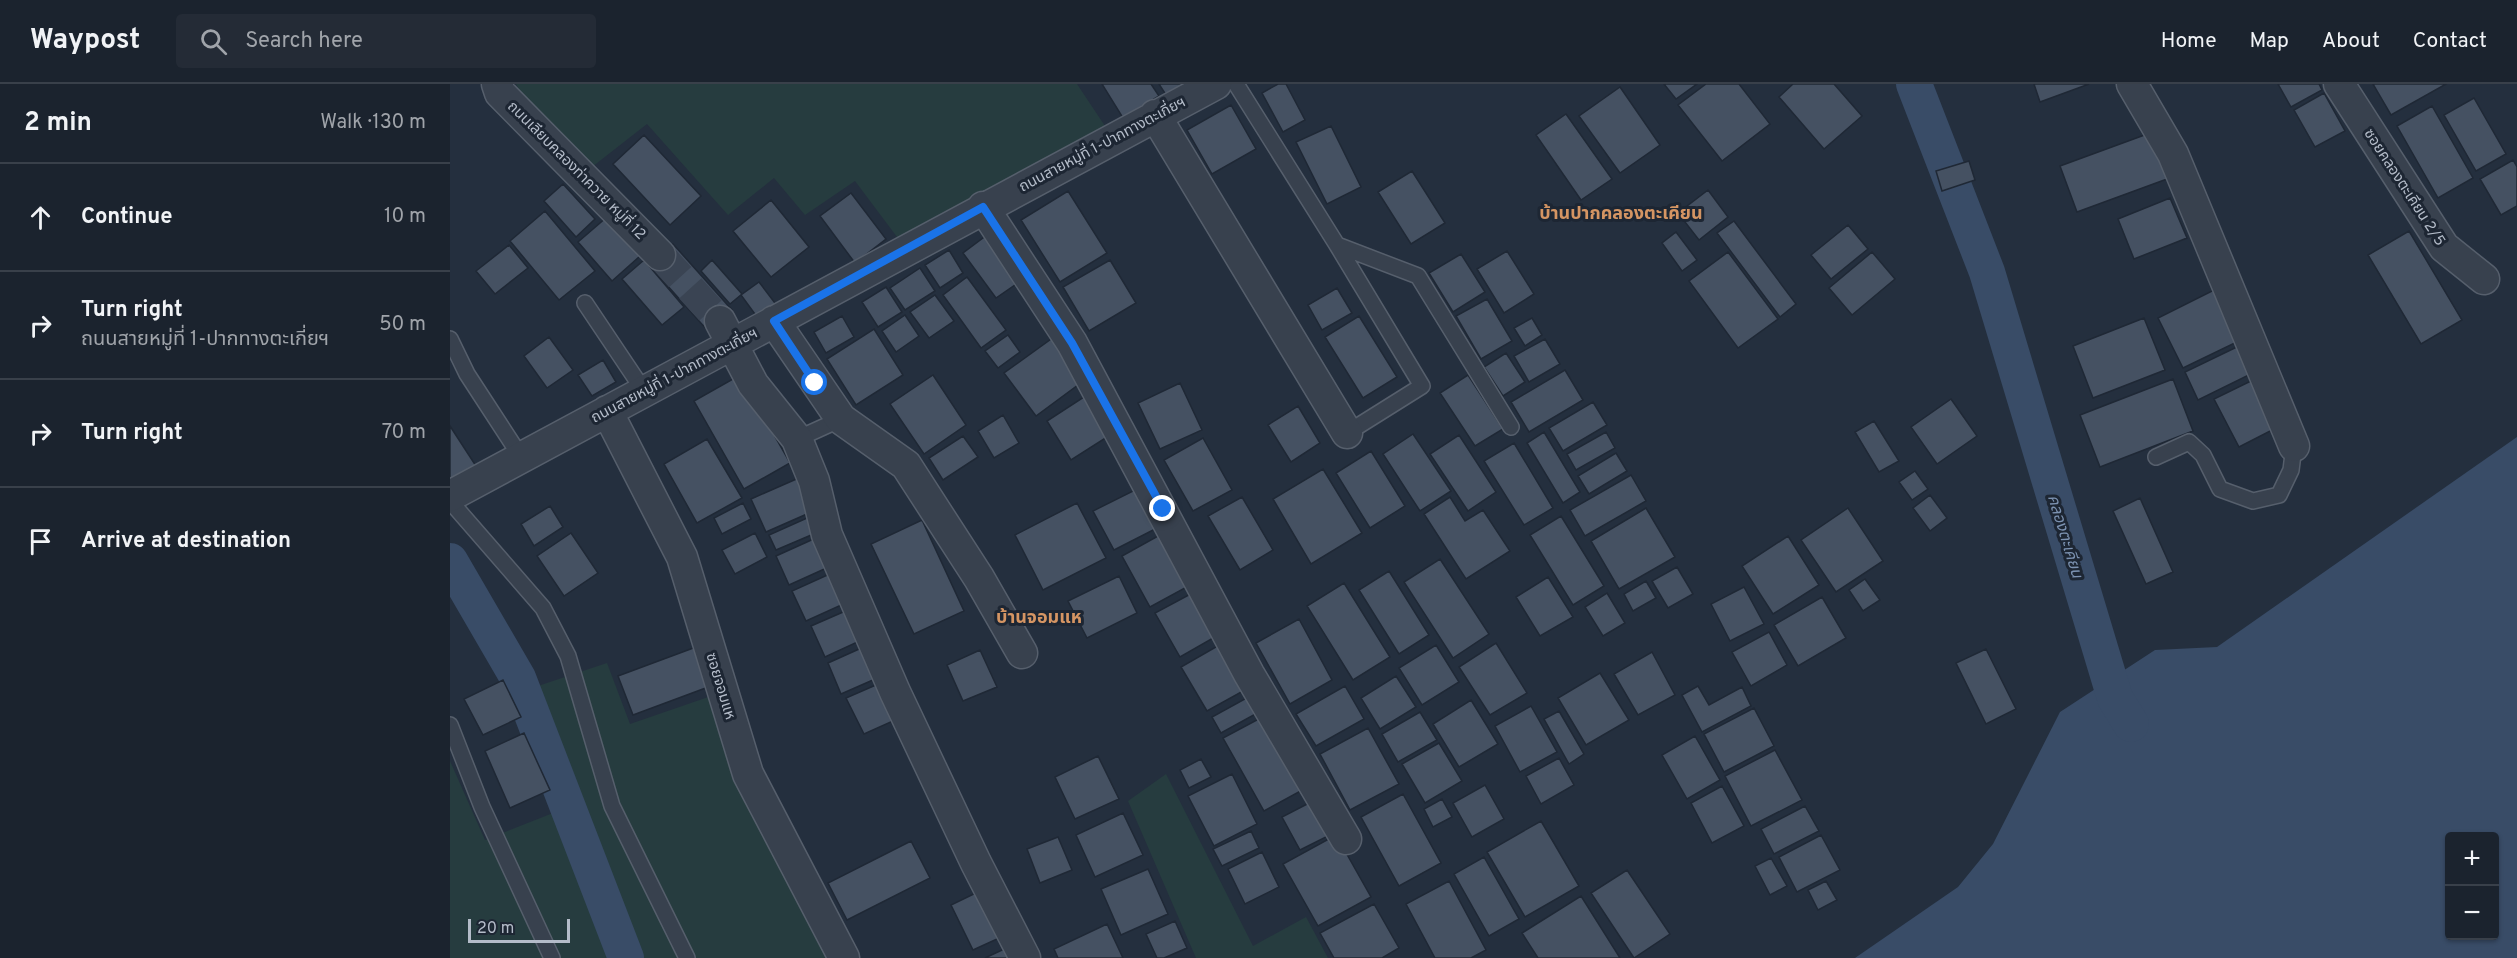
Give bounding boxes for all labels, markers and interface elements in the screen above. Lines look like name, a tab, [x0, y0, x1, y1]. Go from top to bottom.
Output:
search box	[176, 14, 596, 68]
text: Waypost	[30, 23, 140, 59]
icon: search	[197, 25, 230, 58]
text: Search here	[245, 28, 363, 55]
text: Home	[2161, 28, 2217, 55]
text: Map	[2250, 28, 2289, 55]
text: About	[2322, 28, 2380, 55]
text: Contact	[2413, 28, 2487, 55]
street label: ถนนสายหมู่ที่ 1-ปากทางตะเกี่ยฯ	[1015, 91, 1189, 197]
street label: ถนนเลียบคลองท่าควาย หมู่ที่ 12	[503, 96, 651, 244]
text: 2 min	[24, 107, 92, 140]
text: Walk · 130 m	[320, 110, 426, 136]
street label: ซอยคลองตะเคียน 2/5	[2359, 126, 2449, 250]
icon: ahead	[24, 201, 57, 234]
district label: บ้านปากคลองตะเคียน	[1539, 203, 1703, 226]
text: Continue	[81, 204, 172, 231]
text: 10 m	[384, 204, 426, 230]
text: Turn right	[81, 297, 183, 324]
icon: right	[24, 309, 57, 342]
text: 50 m	[379, 312, 426, 338]
street label: ถนนสายหมู่ที่ 1-ปากทางตะเกี่ยฯ	[587, 322, 761, 428]
text: ถนนสายหมู่ที่ 1-ปากทางตะเกี่ยฯ	[81, 327, 329, 353]
route start	[801, 369, 827, 395]
icon: right	[24, 417, 57, 450]
text: Turn right	[81, 420, 183, 447]
text: 70 m	[382, 420, 426, 446]
water label: คลองตะเคียน	[2042, 493, 2087, 582]
route end	[1149, 495, 1175, 521]
icon: arrive	[24, 525, 57, 558]
text: Arrive at destination	[81, 528, 291, 555]
district label: บ้านจอมแห	[996, 607, 1082, 630]
street label: ซอยจอมแห	[700, 651, 739, 722]
map controls	[2445, 832, 2499, 940]
button: +	[2445, 832, 2499, 886]
button: −	[2445, 886, 2499, 940]
scale bar	[468, 916, 570, 944]
text: 20 m	[477, 919, 514, 939]

